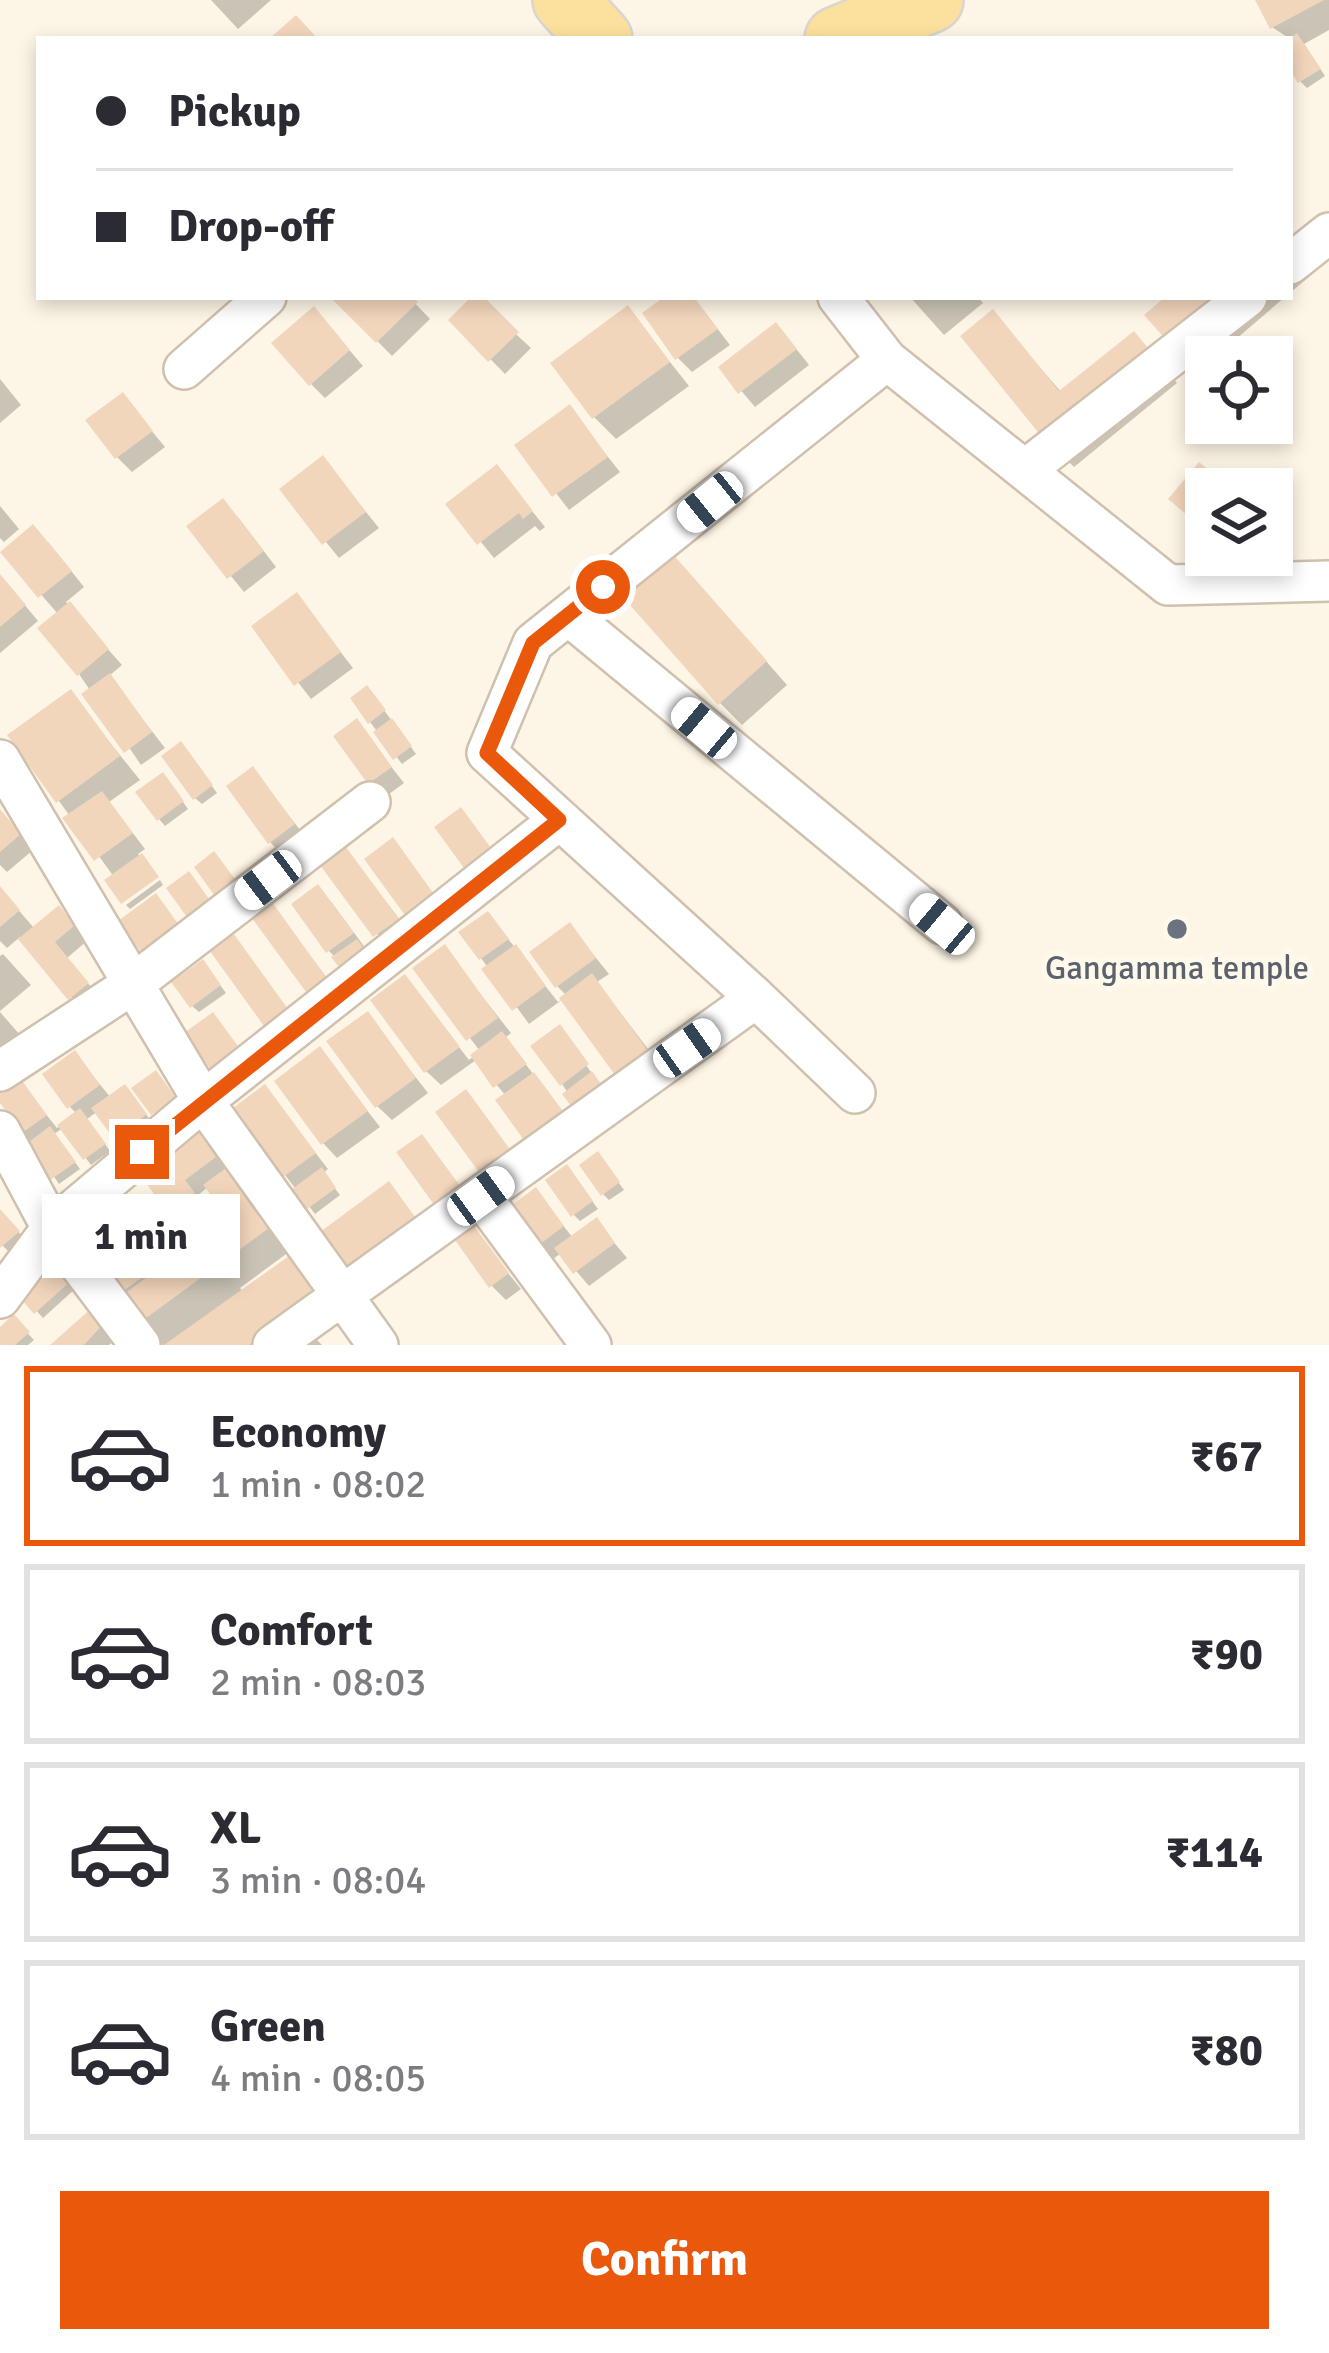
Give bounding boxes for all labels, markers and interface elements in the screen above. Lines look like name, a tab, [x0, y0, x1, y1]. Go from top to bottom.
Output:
text: Pickup	[168, 84, 301, 139]
text: Drop-off	[168, 199, 333, 254]
map controls	[1185, 336, 1293, 576]
button: locate	[1185, 336, 1293, 444]
car	[671, 465, 749, 539]
button: layers	[1185, 468, 1293, 576]
route start	[576, 560, 630, 614]
car	[665, 691, 743, 765]
car	[228, 844, 308, 916]
car	[903, 887, 981, 961]
marker: Gangamma temple	[1164, 916, 1190, 942]
place label: Gangamma temple	[1045, 948, 1309, 989]
car	[647, 1013, 727, 1083]
route end	[115, 1125, 169, 1179]
car	[441, 1160, 521, 1232]
callout: 1 min	[43, 1194, 241, 1278]
text: 1 min	[94, 1212, 188, 1260]
icon: car	[66, 1402, 174, 1510]
text: Economy	[210, 1405, 386, 1460]
text: ₹67	[1190, 1429, 1263, 1484]
text: 1 min · 08:02	[210, 1460, 426, 1508]
icon: car	[66, 1600, 174, 1708]
text: Comfort	[210, 1603, 373, 1658]
text: ₹90	[1190, 1627, 1263, 1682]
text: 2 min · 08:03	[210, 1658, 426, 1706]
icon: car	[66, 1798, 174, 1906]
text: XL	[210, 1801, 261, 1856]
text: ₹114	[1166, 1825, 1263, 1880]
text: 3 min · 08:04	[210, 1856, 426, 1904]
icon: car	[66, 1996, 174, 2104]
text: Green	[210, 1999, 326, 2054]
text: ₹80	[1190, 2023, 1263, 2078]
text: 4 min · 08:05	[210, 2054, 426, 2102]
button: Confirm	[60, 2191, 1269, 2329]

